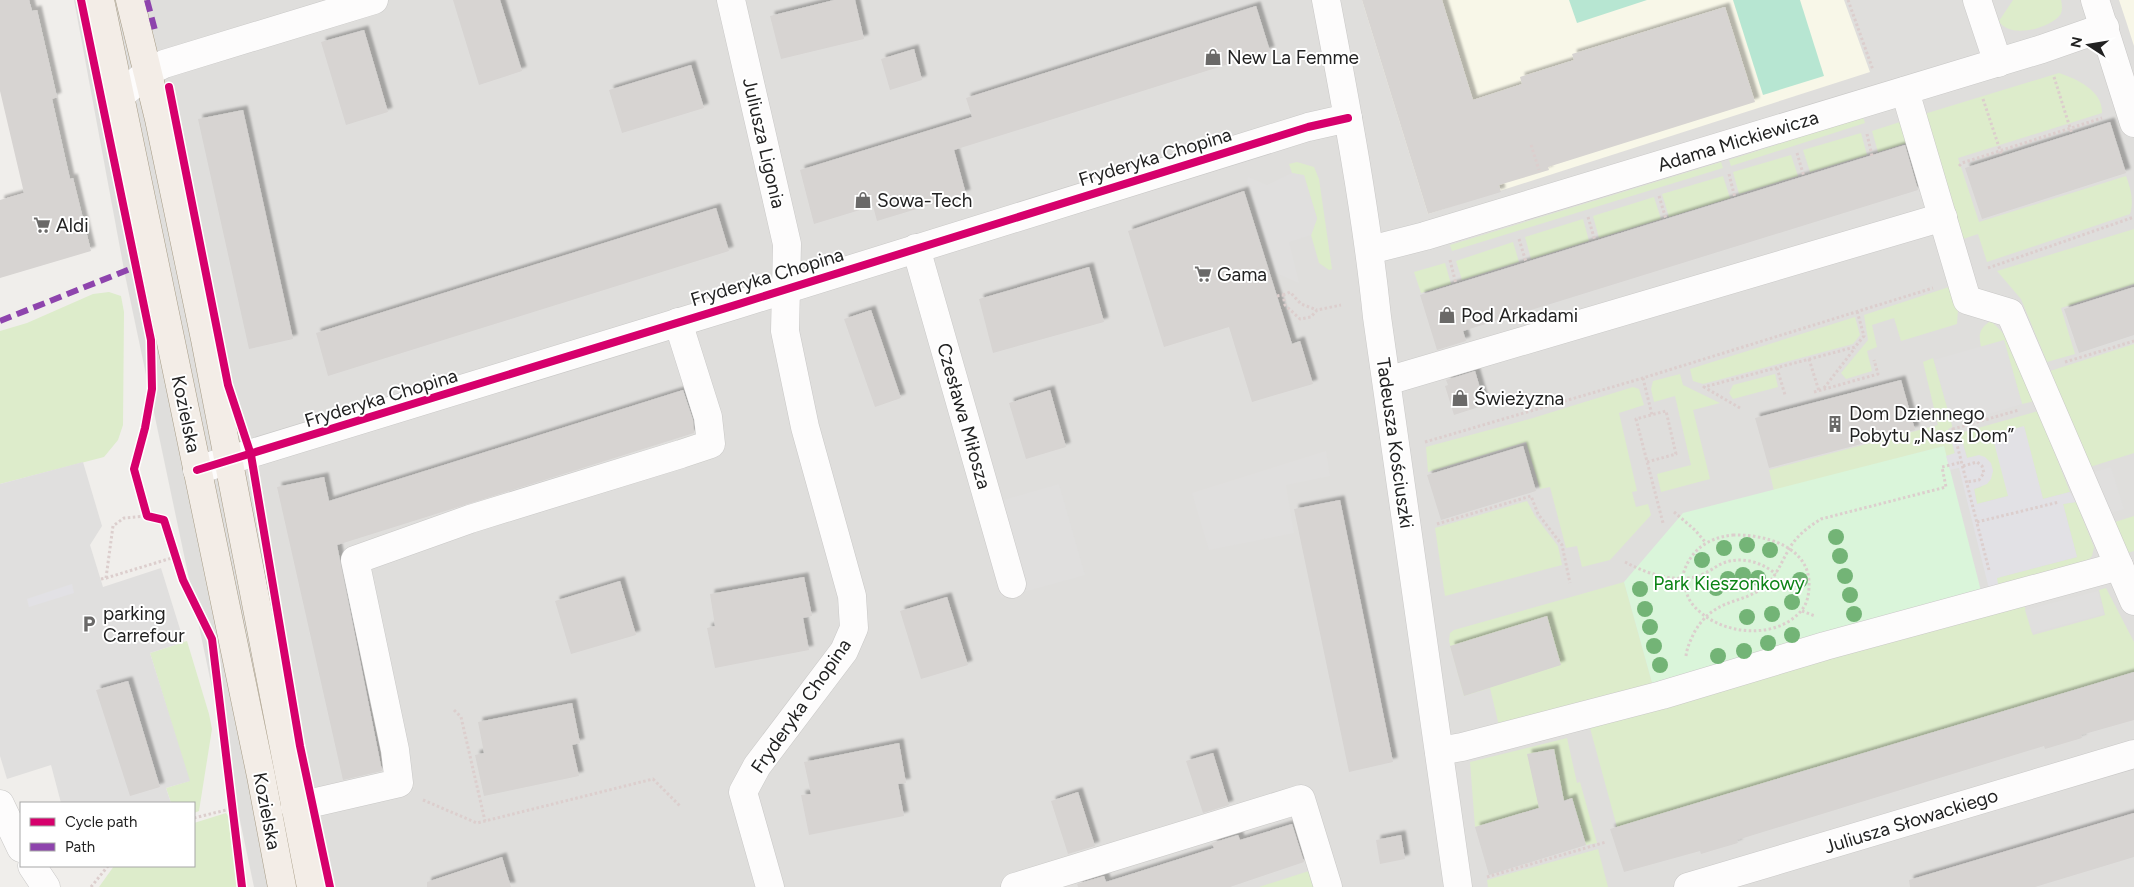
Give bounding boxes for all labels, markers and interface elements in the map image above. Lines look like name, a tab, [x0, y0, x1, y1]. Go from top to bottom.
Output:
north arrow	[2064, 20, 2114, 70]
text: N	[2067, 35, 2086, 49]
place label: New La Femme	[1227, 46, 1359, 69]
shop icon: New La Femme	[1203, 47, 1223, 67]
street label: Juliusza Ligonia	[738, 75, 790, 211]
street label: Adama Mickiewicza	[1655, 106, 1821, 176]
street label: Fryderyka Chopina	[1076, 123, 1234, 191]
place label: Sowa-Tech	[877, 189, 972, 212]
shop icon: Sowa-Tech	[853, 190, 873, 210]
place label: Aldi	[56, 214, 89, 237]
supermarket icon: Aldi	[32, 215, 52, 235]
street label: Fryderyka Chopina	[688, 243, 846, 311]
place label: Gama	[1217, 263, 1267, 286]
supermarket icon: Gama	[1193, 264, 1213, 284]
place label: Pod Arkadami	[1461, 304, 1578, 327]
shop icon: Pod Arkadami	[1437, 305, 1457, 325]
street label: Czesława Miłosza	[932, 340, 996, 492]
street label: Tadeusza Kościuszki	[1372, 356, 1418, 530]
street label: Fryderyka Chopina	[302, 364, 460, 432]
street label: Kozielska	[167, 373, 205, 455]
place label: Świeżyzna	[1474, 387, 1564, 410]
shop icon: Świeżyzna	[1450, 388, 1470, 408]
place label: Dom Dziennego Pobytu „Nasz Dom”	[1849, 402, 2014, 447]
building icon: Dom Dziennego Pobytu „Nasz Dom”	[1825, 414, 1845, 434]
park label: Park Kieszonkowy	[1653, 572, 1805, 595]
place label: parking Carrefour	[103, 602, 185, 647]
parking icon: parking Carrefour	[79, 614, 99, 634]
street label: Fryderyka Chopina	[746, 634, 856, 778]
street label: Kozielska	[248, 770, 286, 852]
street label: Juliusza Słowackiego	[1821, 784, 2001, 858]
legend	[20, 802, 195, 867]
text: Cycle path	[65, 813, 137, 831]
text: Path	[65, 838, 95, 856]

